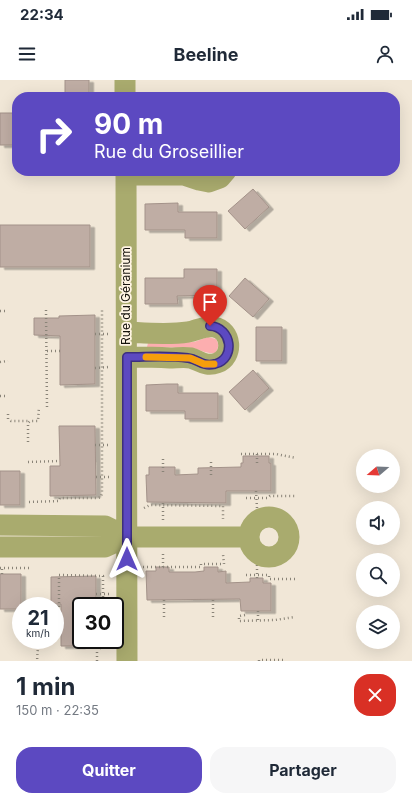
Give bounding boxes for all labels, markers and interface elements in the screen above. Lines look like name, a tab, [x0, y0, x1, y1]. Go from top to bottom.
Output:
text: 22:34	[20, 5, 64, 24]
icon: menu	[16, 43, 38, 65]
icon: person	[374, 43, 396, 65]
text: Beeline	[173, 44, 239, 65]
text: 90 m	[94, 107, 163, 141]
icon: right	[28, 108, 80, 160]
text: Rue du Groseillier	[94, 141, 244, 162]
street label: Rue du Géranium	[118, 247, 133, 345]
pin	[193, 285, 227, 326]
icon: arrive	[199, 291, 221, 313]
north arrow	[356, 449, 400, 493]
map controls	[356, 449, 400, 649]
button: sound	[356, 501, 400, 545]
position arrow	[106, 538, 148, 580]
button: search	[356, 553, 400, 597]
speed limit sign: 30	[72, 597, 124, 649]
button: layers	[356, 605, 400, 649]
text: 21	[27, 606, 49, 630]
text: km/h	[26, 627, 50, 639]
text: 1 min	[16, 672, 75, 701]
button: close	[354, 674, 396, 716]
text: 150 m · 22:35	[16, 702, 99, 718]
button: Quitter	[16, 747, 202, 793]
button: Partager	[210, 747, 396, 793]

